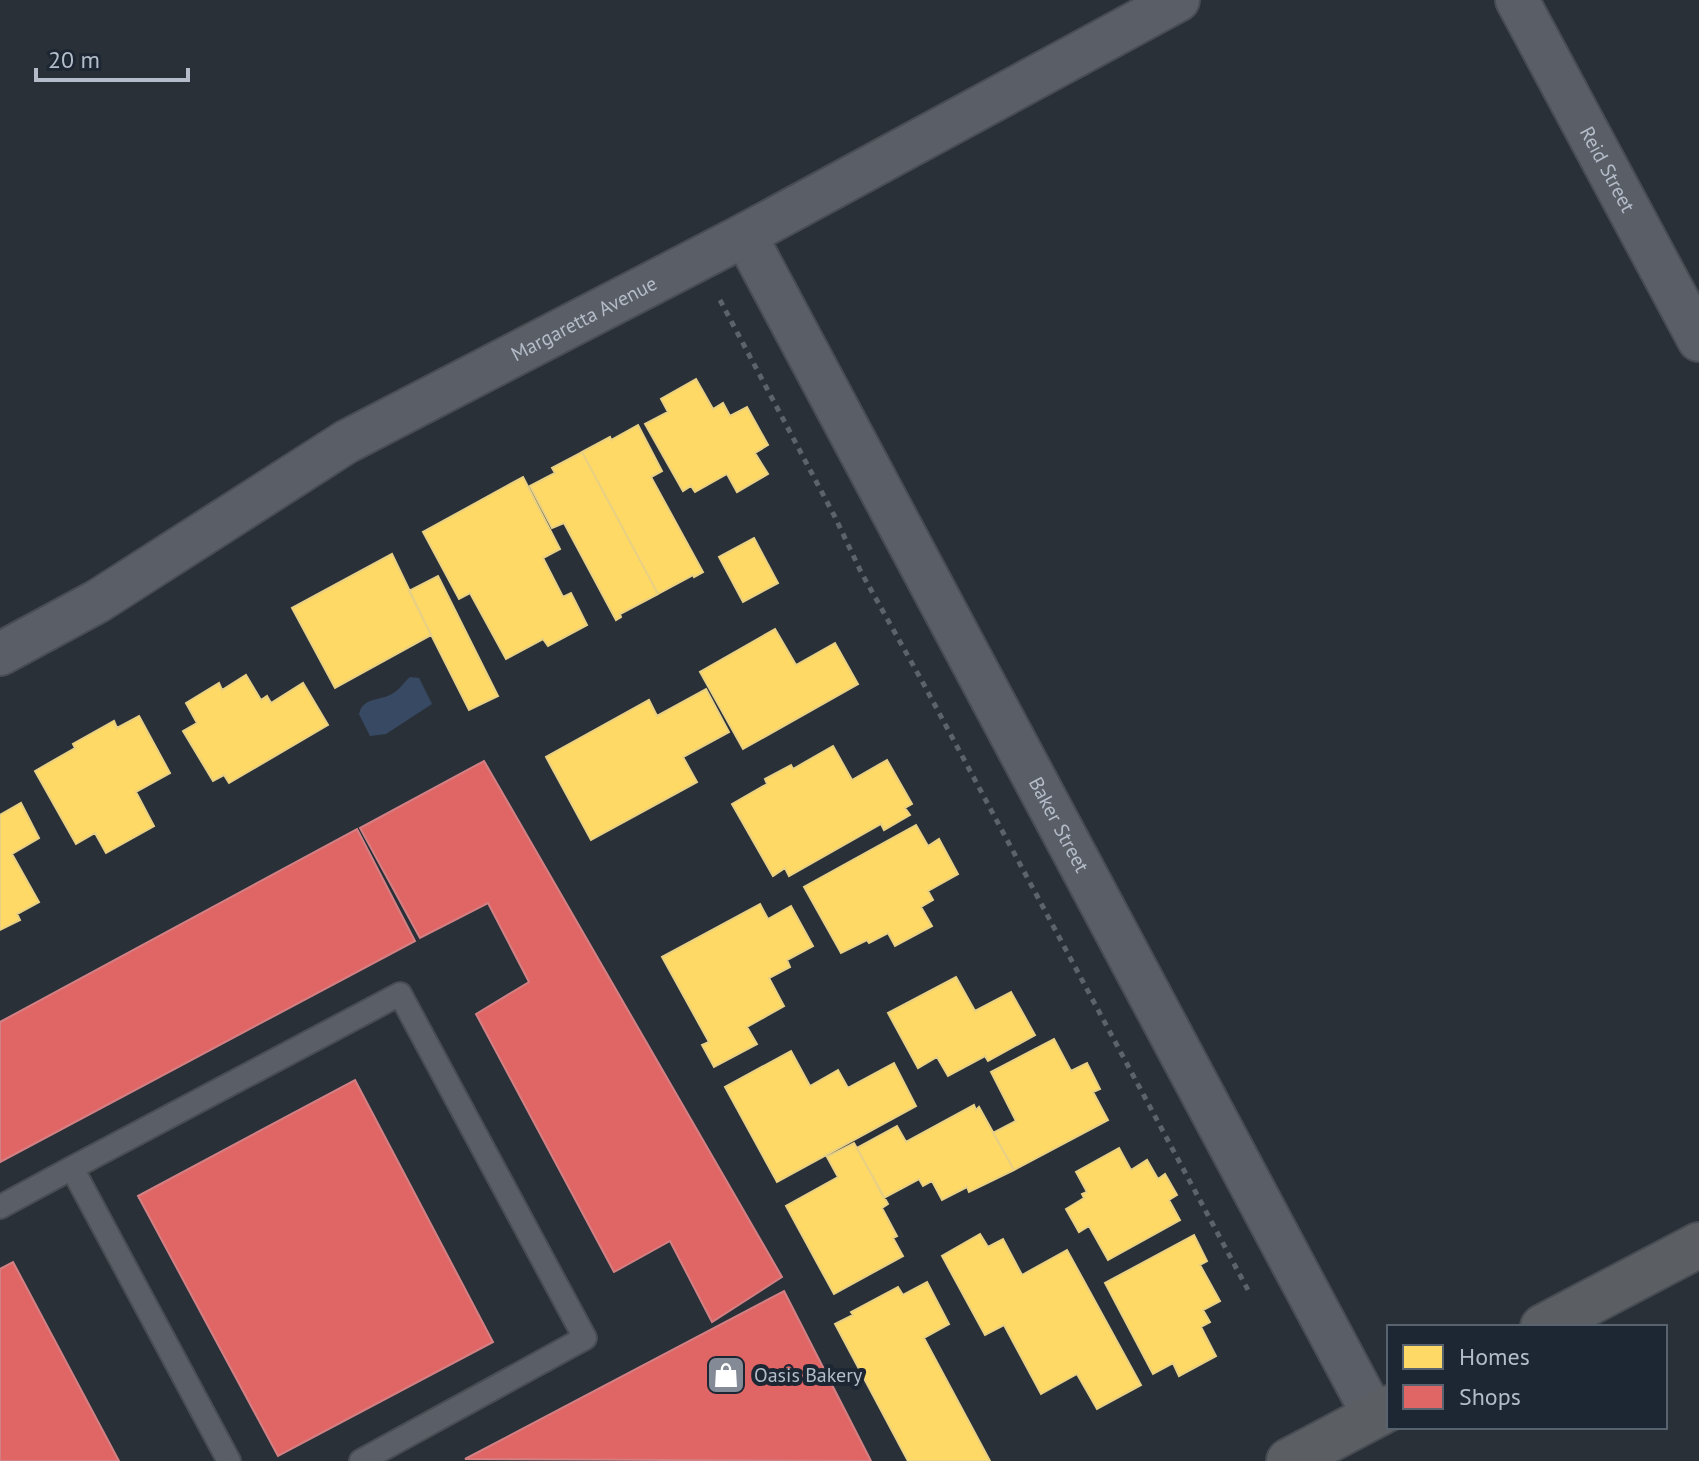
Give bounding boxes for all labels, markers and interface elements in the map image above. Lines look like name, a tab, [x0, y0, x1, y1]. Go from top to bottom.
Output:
scale bar	[36, 32, 188, 82]
text: 20 m	[48, 44, 100, 75]
street label: Reid Street	[1574, 122, 1641, 217]
street label: Margaretta Avenue	[506, 270, 661, 367]
street label: Baker Street	[1023, 772, 1095, 877]
legend	[1387, 1325, 1667, 1429]
text: Homes	[1459, 1341, 1530, 1372]
shop icon: Oasis Bakery	[705, 1354, 747, 1396]
place label: Oasis Bakery	[754, 1362, 863, 1388]
text: Shops	[1459, 1381, 1521, 1412]

